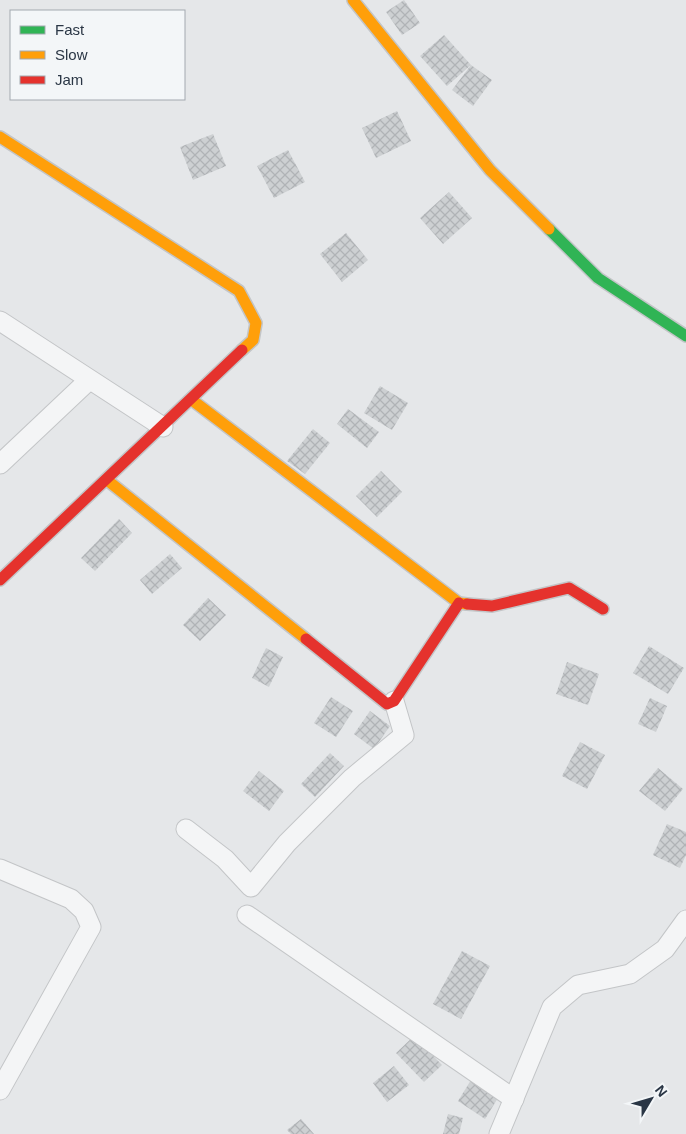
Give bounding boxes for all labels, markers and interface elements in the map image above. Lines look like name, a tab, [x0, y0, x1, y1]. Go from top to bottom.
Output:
legend	[10, 10, 185, 100]
text: Fast	[55, 21, 85, 38]
text: Slow	[55, 46, 88, 63]
text: Jam	[55, 71, 83, 88]
north arrow	[626, 1074, 676, 1124]
text: N	[652, 1082, 671, 1100]

